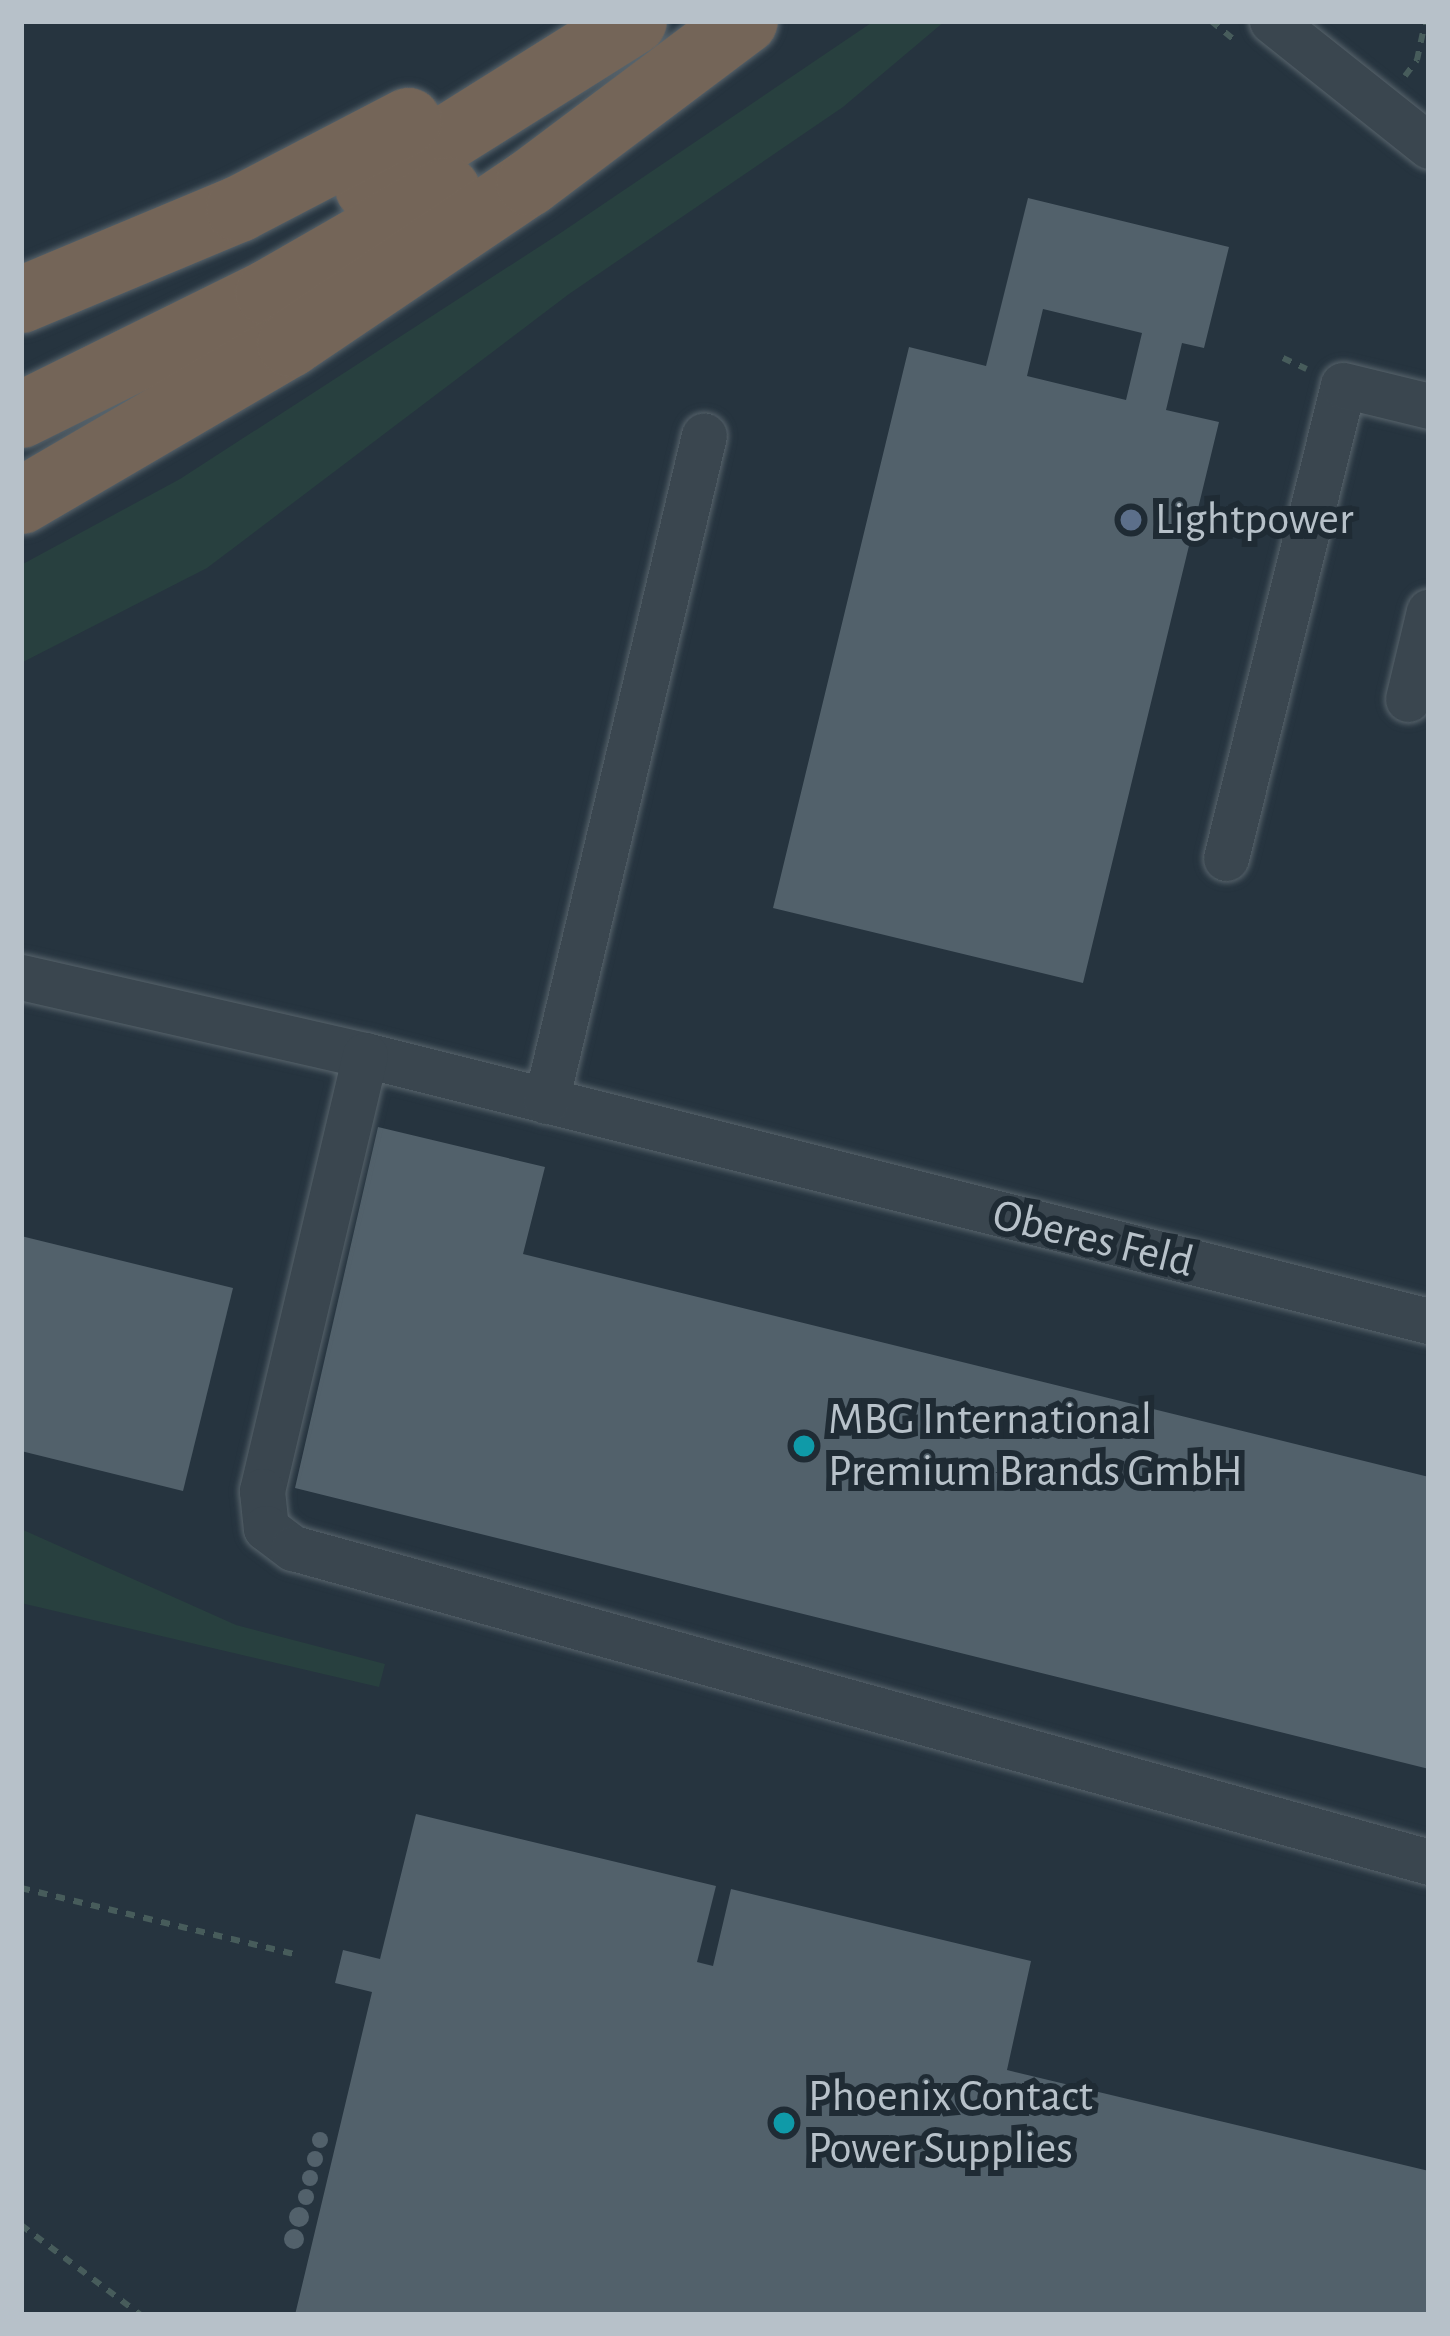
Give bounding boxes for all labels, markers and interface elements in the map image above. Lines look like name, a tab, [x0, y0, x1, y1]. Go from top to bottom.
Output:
place label: Lightpower	[1155, 493, 1354, 547]
marker: Lightpower	[1118, 507, 1144, 533]
street label: Oberes Feld	[987, 1188, 1199, 1290]
place label: MBG International Premium Brands GmbH	[828, 1393, 1243, 1499]
marker: MBG International Premium Brands GmbH	[791, 1433, 817, 1459]
place label: Phoenix Contact Power Supplies	[808, 2070, 1093, 2176]
marker: Phoenix Contact Power Supplies	[771, 2110, 797, 2136]

